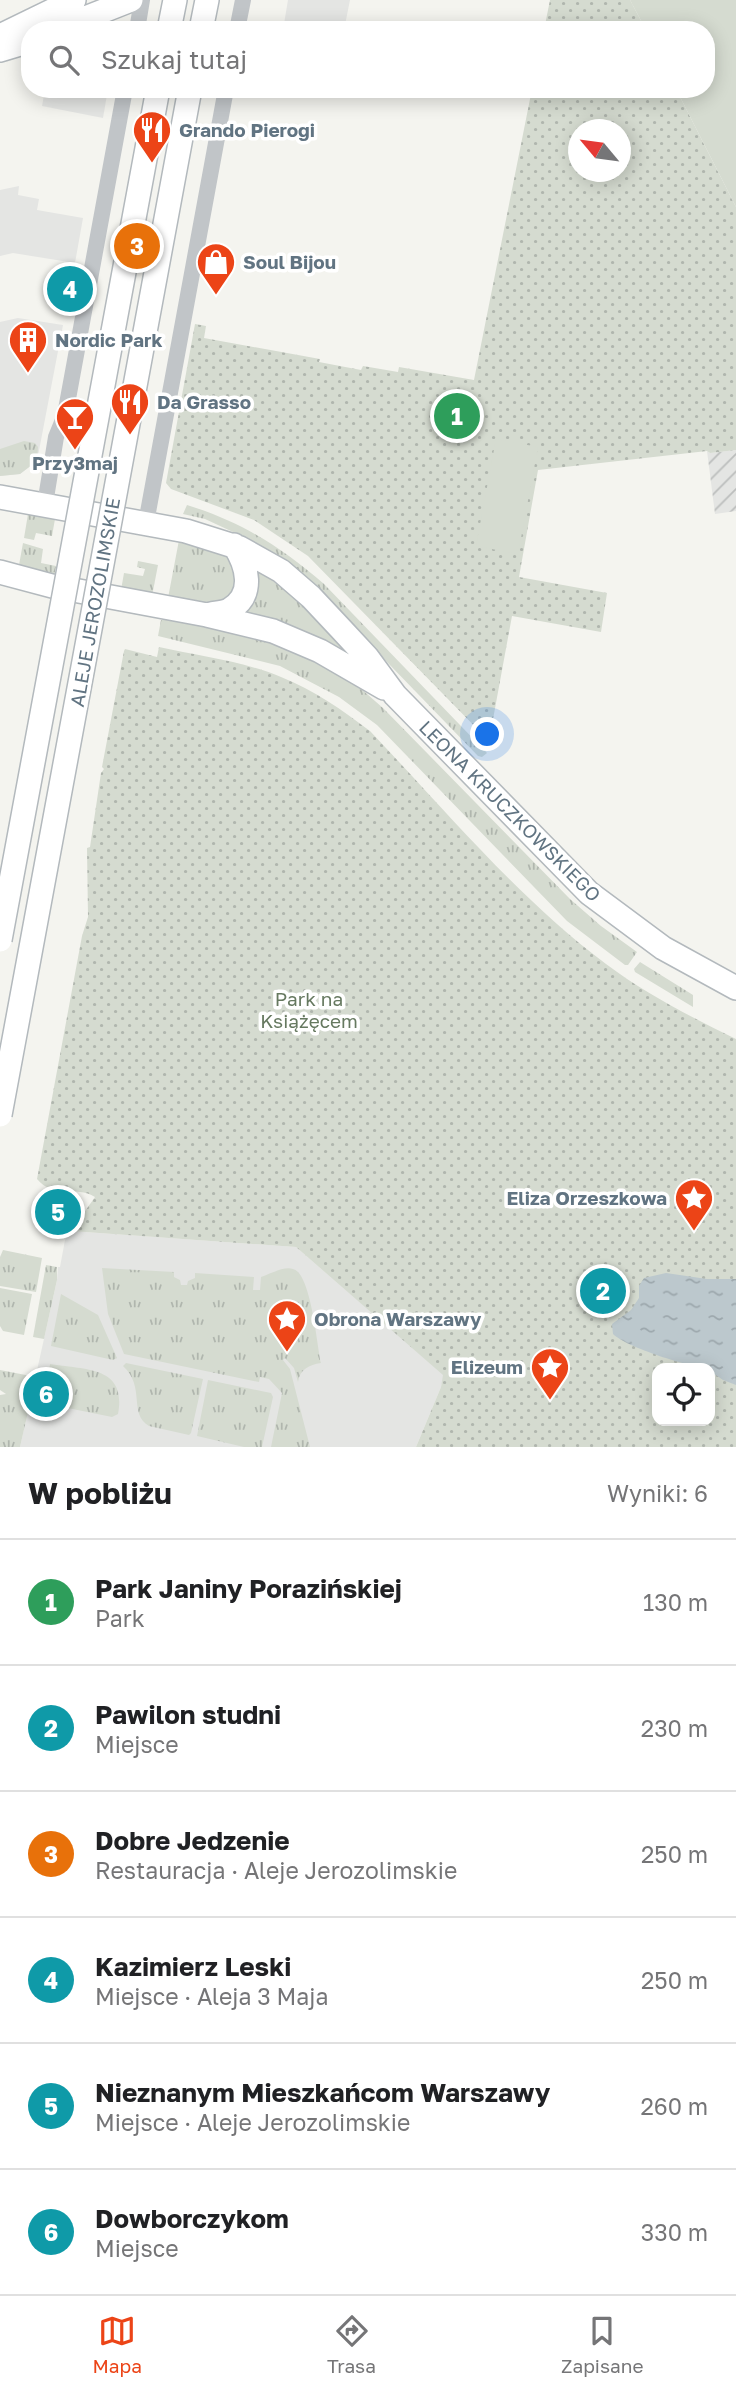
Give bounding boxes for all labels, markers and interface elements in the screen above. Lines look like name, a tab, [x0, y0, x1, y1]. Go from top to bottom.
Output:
search box	[21, 21, 715, 98]
icon: search	[45, 41, 83, 79]
text: Szukaj tutaj	[101, 44, 247, 75]
restaurant icon: Grando Pierogi	[131, 109, 173, 164]
place label: Grando Pierogi	[179, 118, 315, 141]
north arrow	[568, 119, 631, 182]
pin: 3	[114, 220, 160, 272]
shop icon: Soul Bijou	[195, 241, 237, 296]
place label: Soul Bijou	[243, 250, 336, 273]
pin: 4	[47, 263, 93, 315]
building icon: Nordic Park	[7, 319, 49, 374]
place label: Nordic Park	[55, 328, 162, 351]
restaurant icon: Da Grasso	[109, 381, 151, 436]
place label: Da Grasso	[157, 390, 251, 413]
pin: 1	[434, 390, 480, 442]
bar icon: Przy3maj	[54, 396, 96, 451]
place label: Przy3maj	[32, 451, 118, 474]
street label: ALEJE JEROZOLIMSKIE	[65, 495, 124, 708]
street label: LEONA KRUCZKOWSKIEGO	[415, 715, 606, 906]
your location	[470, 717, 504, 751]
park label: Park na Książęcem	[260, 987, 358, 1032]
place icon: Eliza Orzeszkowa	[673, 1177, 715, 1232]
pin: 5	[35, 1186, 81, 1238]
place label: Eliza Orzeszkowa	[506, 1186, 667, 1209]
pin: 2	[580, 1265, 626, 1317]
place icon: Obrona Warszawy	[266, 1298, 308, 1353]
place label: Obrona Warszawy	[314, 1307, 482, 1330]
place icon: Elizeum	[529, 1346, 571, 1401]
place label: Elizeum	[451, 1355, 523, 1378]
map controls	[652, 1363, 715, 1426]
button: locate	[652, 1363, 715, 1426]
pin: 6	[23, 1368, 69, 1420]
text: W pobliżu	[28, 1475, 172, 1511]
text: Wyniki: 6	[607, 1479, 708, 1507]
text: Park Janiny Porazińskiej	[95, 1573, 402, 1604]
text: 1	[45, 1588, 57, 1616]
text: 130 m	[643, 1588, 708, 1616]
text: Park	[95, 1604, 145, 1632]
text: Pawilon studni	[95, 1699, 281, 1730]
text: 2	[44, 1714, 58, 1742]
text: 230 m	[641, 1714, 708, 1742]
text: Miejsce	[95, 1730, 179, 1758]
text: Dobre Jedzenie	[95, 1825, 290, 1856]
text: 3	[44, 1840, 58, 1868]
text: 250 m	[641, 1840, 708, 1868]
text: Restauracja · Aleje Jerozolimskie	[95, 1856, 457, 1884]
text: Kazimierz Leski	[95, 1951, 291, 1982]
text: 4	[44, 1966, 58, 1994]
text: 250 m	[641, 1966, 708, 1994]
text: Miejsce · Aleja 3 Maja	[95, 1982, 328, 2010]
text: Nieznanym Mieszkańcom Warszawy	[95, 2077, 550, 2108]
text: 5	[44, 2092, 58, 2120]
text: 260 m	[640, 2092, 708, 2120]
text: Miejsce · Aleje Jerozolimskie	[95, 2108, 410, 2136]
text: Dowborczykom	[95, 2203, 289, 2234]
text: 6	[44, 2218, 58, 2246]
text: 330 m	[641, 2218, 708, 2246]
text: Miejsce	[95, 2234, 179, 2262]
tab: Mapa	[93, 2312, 142, 2377]
tab: Trasa	[327, 2312, 376, 2377]
tab: Zapisane	[561, 2312, 643, 2377]

